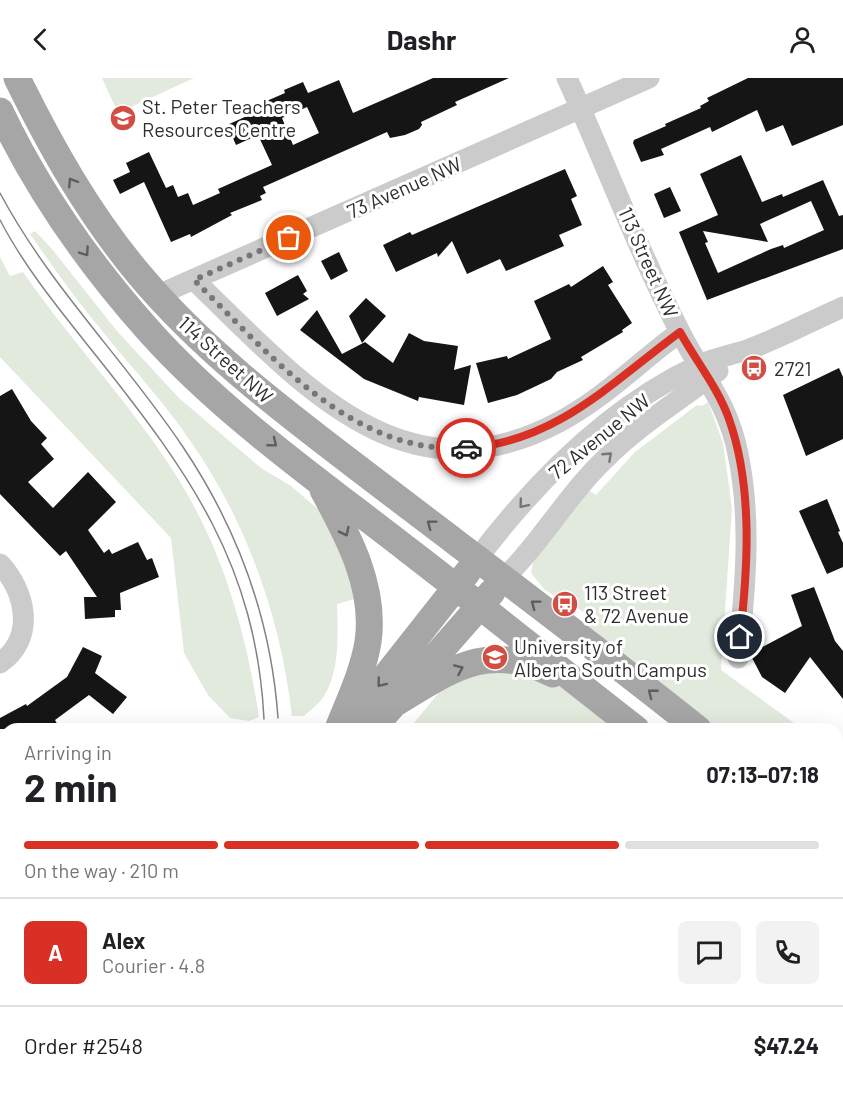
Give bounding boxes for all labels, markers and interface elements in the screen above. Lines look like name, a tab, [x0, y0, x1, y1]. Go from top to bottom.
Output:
icon: back	[24, 23, 57, 56]
text: Dashr	[387, 23, 456, 55]
icon: person	[786, 23, 819, 56]
place label: St. Peter Teachers Resources Centre	[142, 94, 301, 141]
school or university icon: St. Peter Teachers Resources Centre	[108, 103, 138, 133]
street label: 73 Avenue NW	[343, 151, 465, 223]
one-way arrow	[68, 178, 80, 188]
street label: 113 Street NW	[614, 203, 684, 321]
pin	[263, 212, 314, 263]
icon: bag	[272, 221, 305, 254]
one-way arrow	[78, 245, 89, 256]
street label: 114 Street NW	[174, 310, 278, 408]
bus stop icon: 2721	[739, 353, 769, 383]
place label: 2721	[774, 356, 812, 380]
street label: 72 Avenue NW	[544, 388, 655, 484]
courier	[436, 418, 496, 478]
icon: car	[450, 432, 483, 465]
one-way arrow	[266, 436, 277, 447]
one-way arrow	[601, 452, 612, 463]
one-way arrow	[519, 497, 530, 508]
one-way arrow	[427, 520, 438, 531]
one-way arrow	[338, 526, 350, 537]
place label: 113 Street & 72 Avenue	[584, 580, 689, 627]
bus stop icon: 113 Street & 72 Avenue	[550, 589, 580, 619]
one-way arrow	[531, 600, 542, 611]
pin	[714, 611, 765, 662]
icon: home	[723, 620, 756, 653]
place label: University of Alberta South Campus	[514, 634, 707, 681]
school or university icon: University of Alberta South Campus	[480, 642, 510, 672]
one-way arrow	[452, 664, 463, 676]
one-way arrow	[378, 677, 389, 688]
one-way arrow	[648, 689, 659, 700]
text: Arriving in	[24, 740, 112, 764]
text: 07:13–07:18	[706, 761, 819, 787]
text: 2 min	[24, 763, 117, 810]
text: On the way · 210 m	[24, 858, 179, 882]
button: chat	[678, 921, 741, 984]
button: phone	[756, 921, 819, 984]
text: Alex	[102, 927, 145, 953]
text: A	[48, 939, 63, 965]
text: Courier · 4.8	[102, 953, 205, 977]
text: Order #2548	[24, 1032, 143, 1058]
text: $47.24	[754, 1032, 819, 1058]

